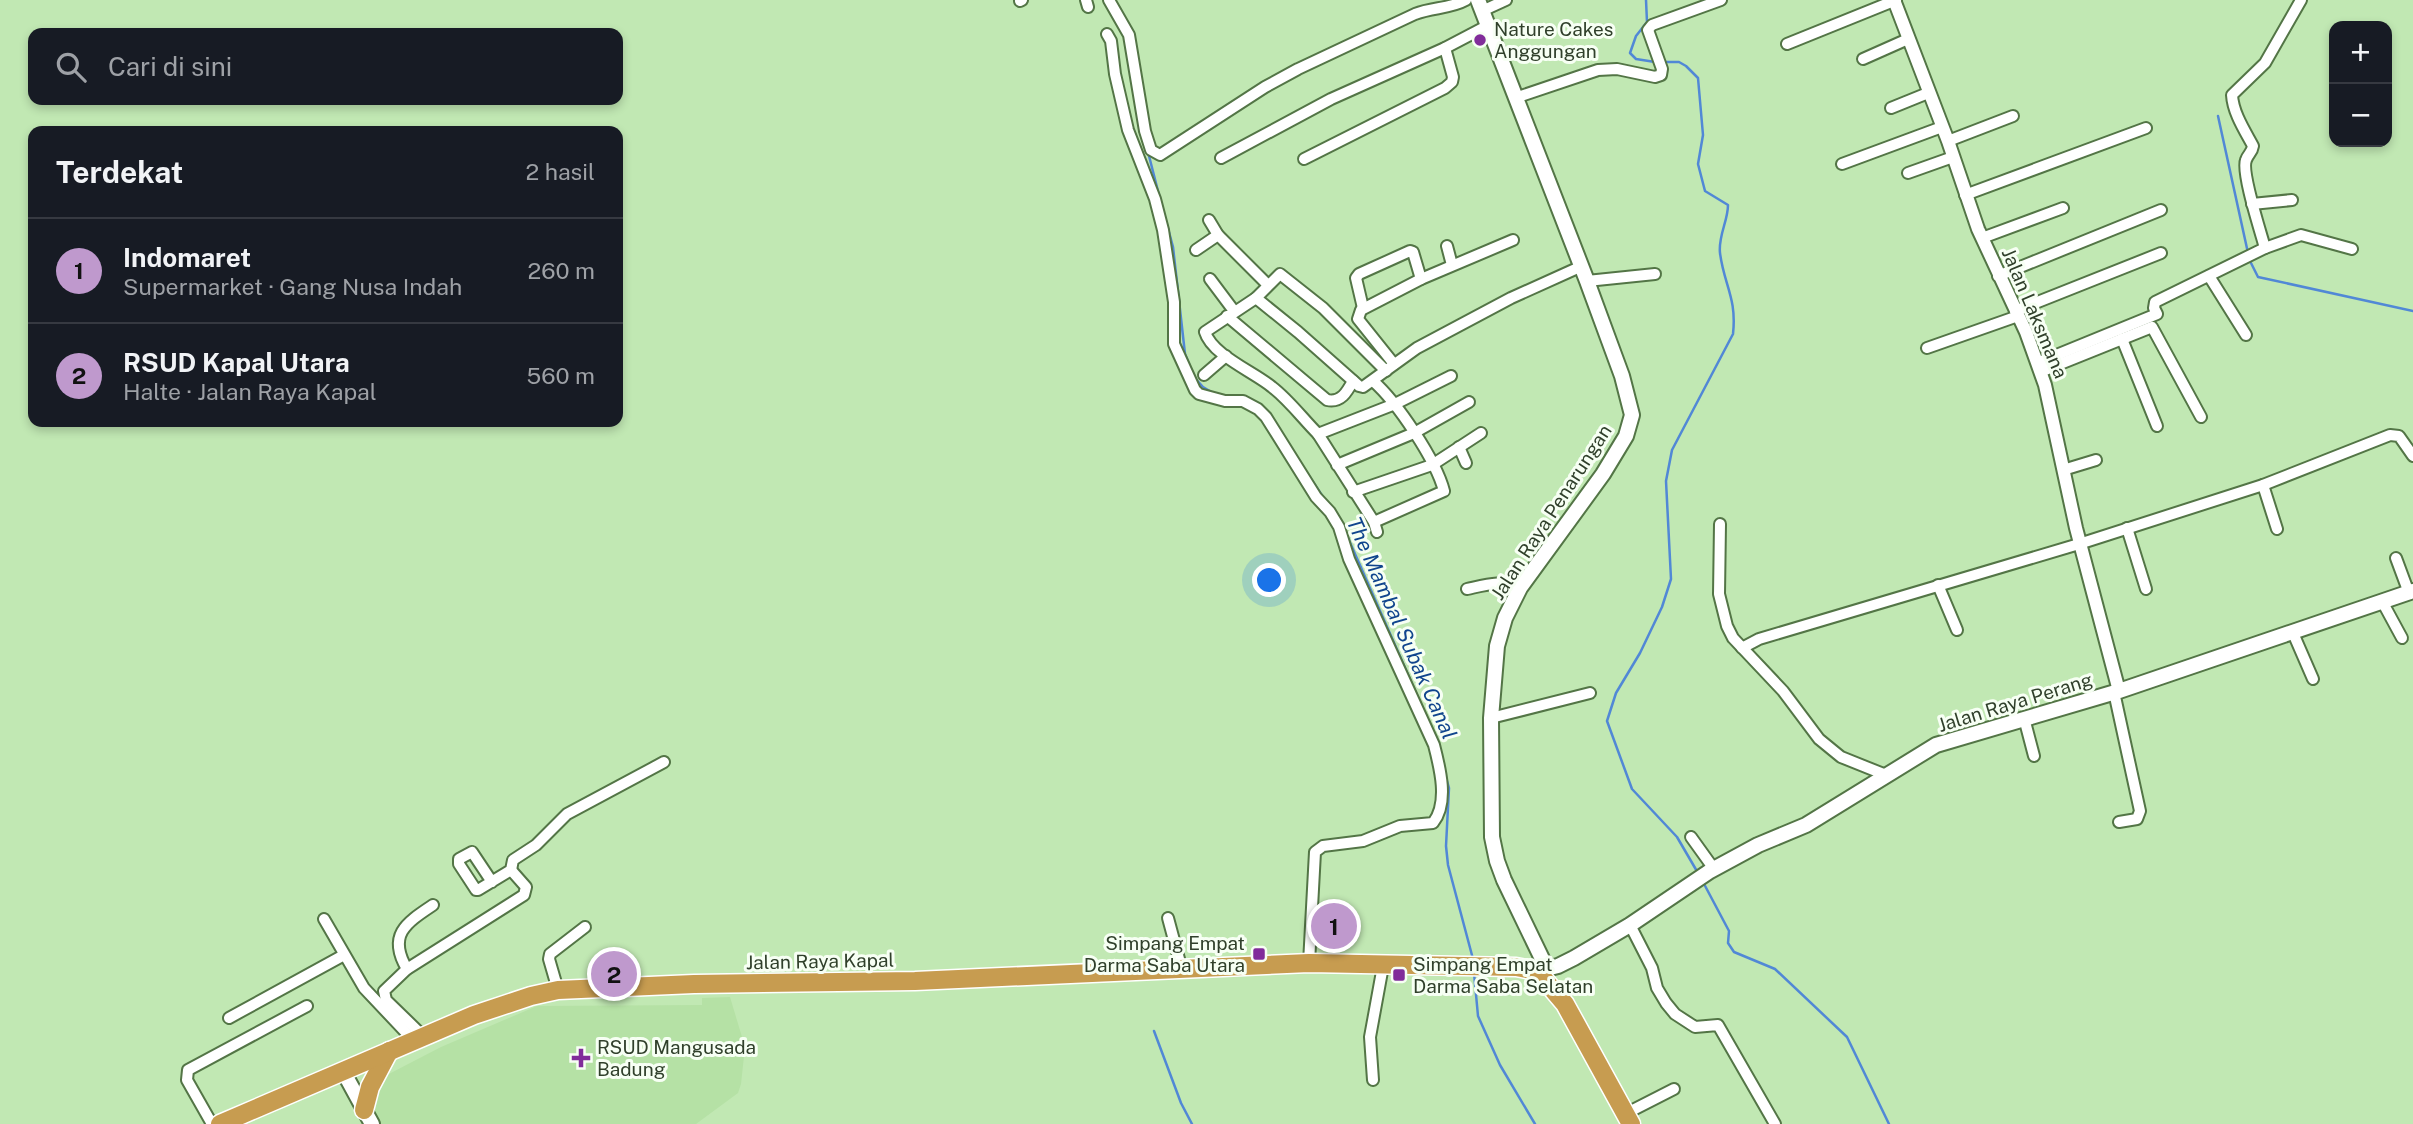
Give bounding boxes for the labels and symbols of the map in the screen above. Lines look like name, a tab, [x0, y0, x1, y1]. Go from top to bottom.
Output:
place label: Nature Cakes Anggungan	[1494, 18, 1613, 62]
marker: Nature Cakes Anggungan	[1472, 32, 1488, 48]
street label: Jalan Laksmana	[1998, 245, 2072, 381]
street label: Jalan Raya Penarungan	[1486, 420, 1616, 604]
water label: The Mambal Subak Canal	[1342, 513, 1462, 743]
your location	[1252, 563, 1286, 597]
street label: Jalan Raya Perang	[1935, 668, 2095, 736]
pin: 1	[1311, 900, 1357, 952]
place label: Simpang Empat Darma Saba Utara	[1084, 932, 1245, 976]
marker: Simpang Empat Darma Saba Utara	[1251, 946, 1267, 962]
pin: 2	[591, 948, 637, 1000]
street label: Jalan Raya Kapal	[746, 949, 894, 973]
place label: Simpang Empat Darma Saba Selatan	[1413, 953, 1593, 997]
marker: Simpang Empat Darma Saba Selatan	[1391, 967, 1407, 983]
place label: RSUD Mangusada Badung	[597, 1036, 756, 1080]
marker: RSUD Mangusada Badung	[571, 1048, 591, 1068]

